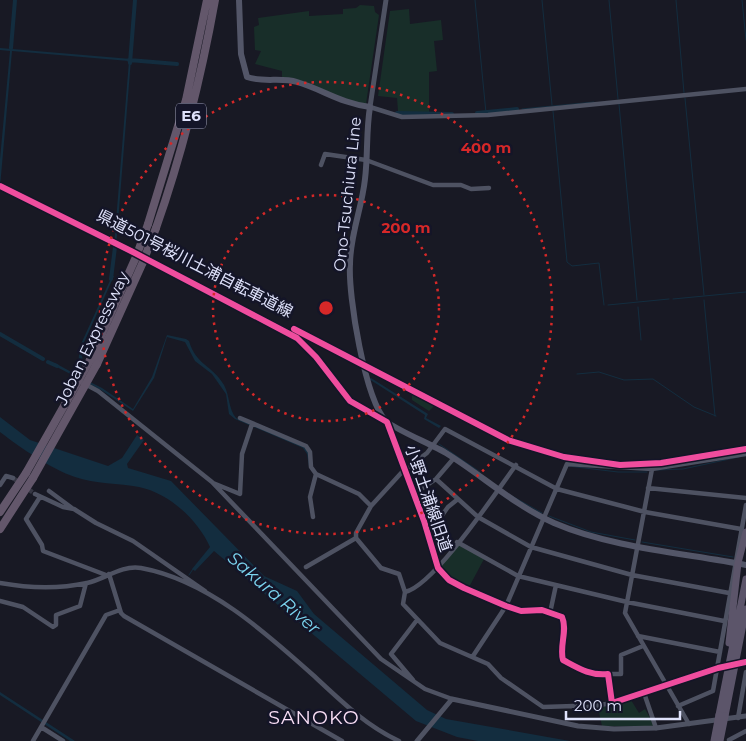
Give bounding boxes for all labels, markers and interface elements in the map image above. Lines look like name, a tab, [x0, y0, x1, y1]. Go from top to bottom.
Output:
road number: E6	[176, 104, 206, 128]
street label: Ono-Tsuchiura Line	[330, 116, 365, 272]
text: 400 m	[461, 138, 511, 157]
street label: 県道501号桜川土浦自転車道線	[94, 206, 296, 321]
text: 200 m	[381, 218, 431, 237]
street label: Joban Expressway	[51, 268, 133, 409]
centre of rings	[317, 299, 335, 317]
street label: 小野土浦線旧道	[401, 442, 456, 554]
water label: Sakura River	[223, 547, 325, 640]
scale bar	[566, 688, 680, 720]
text: 200 m	[574, 696, 622, 715]
district label: SANOKO	[268, 706, 360, 729]

